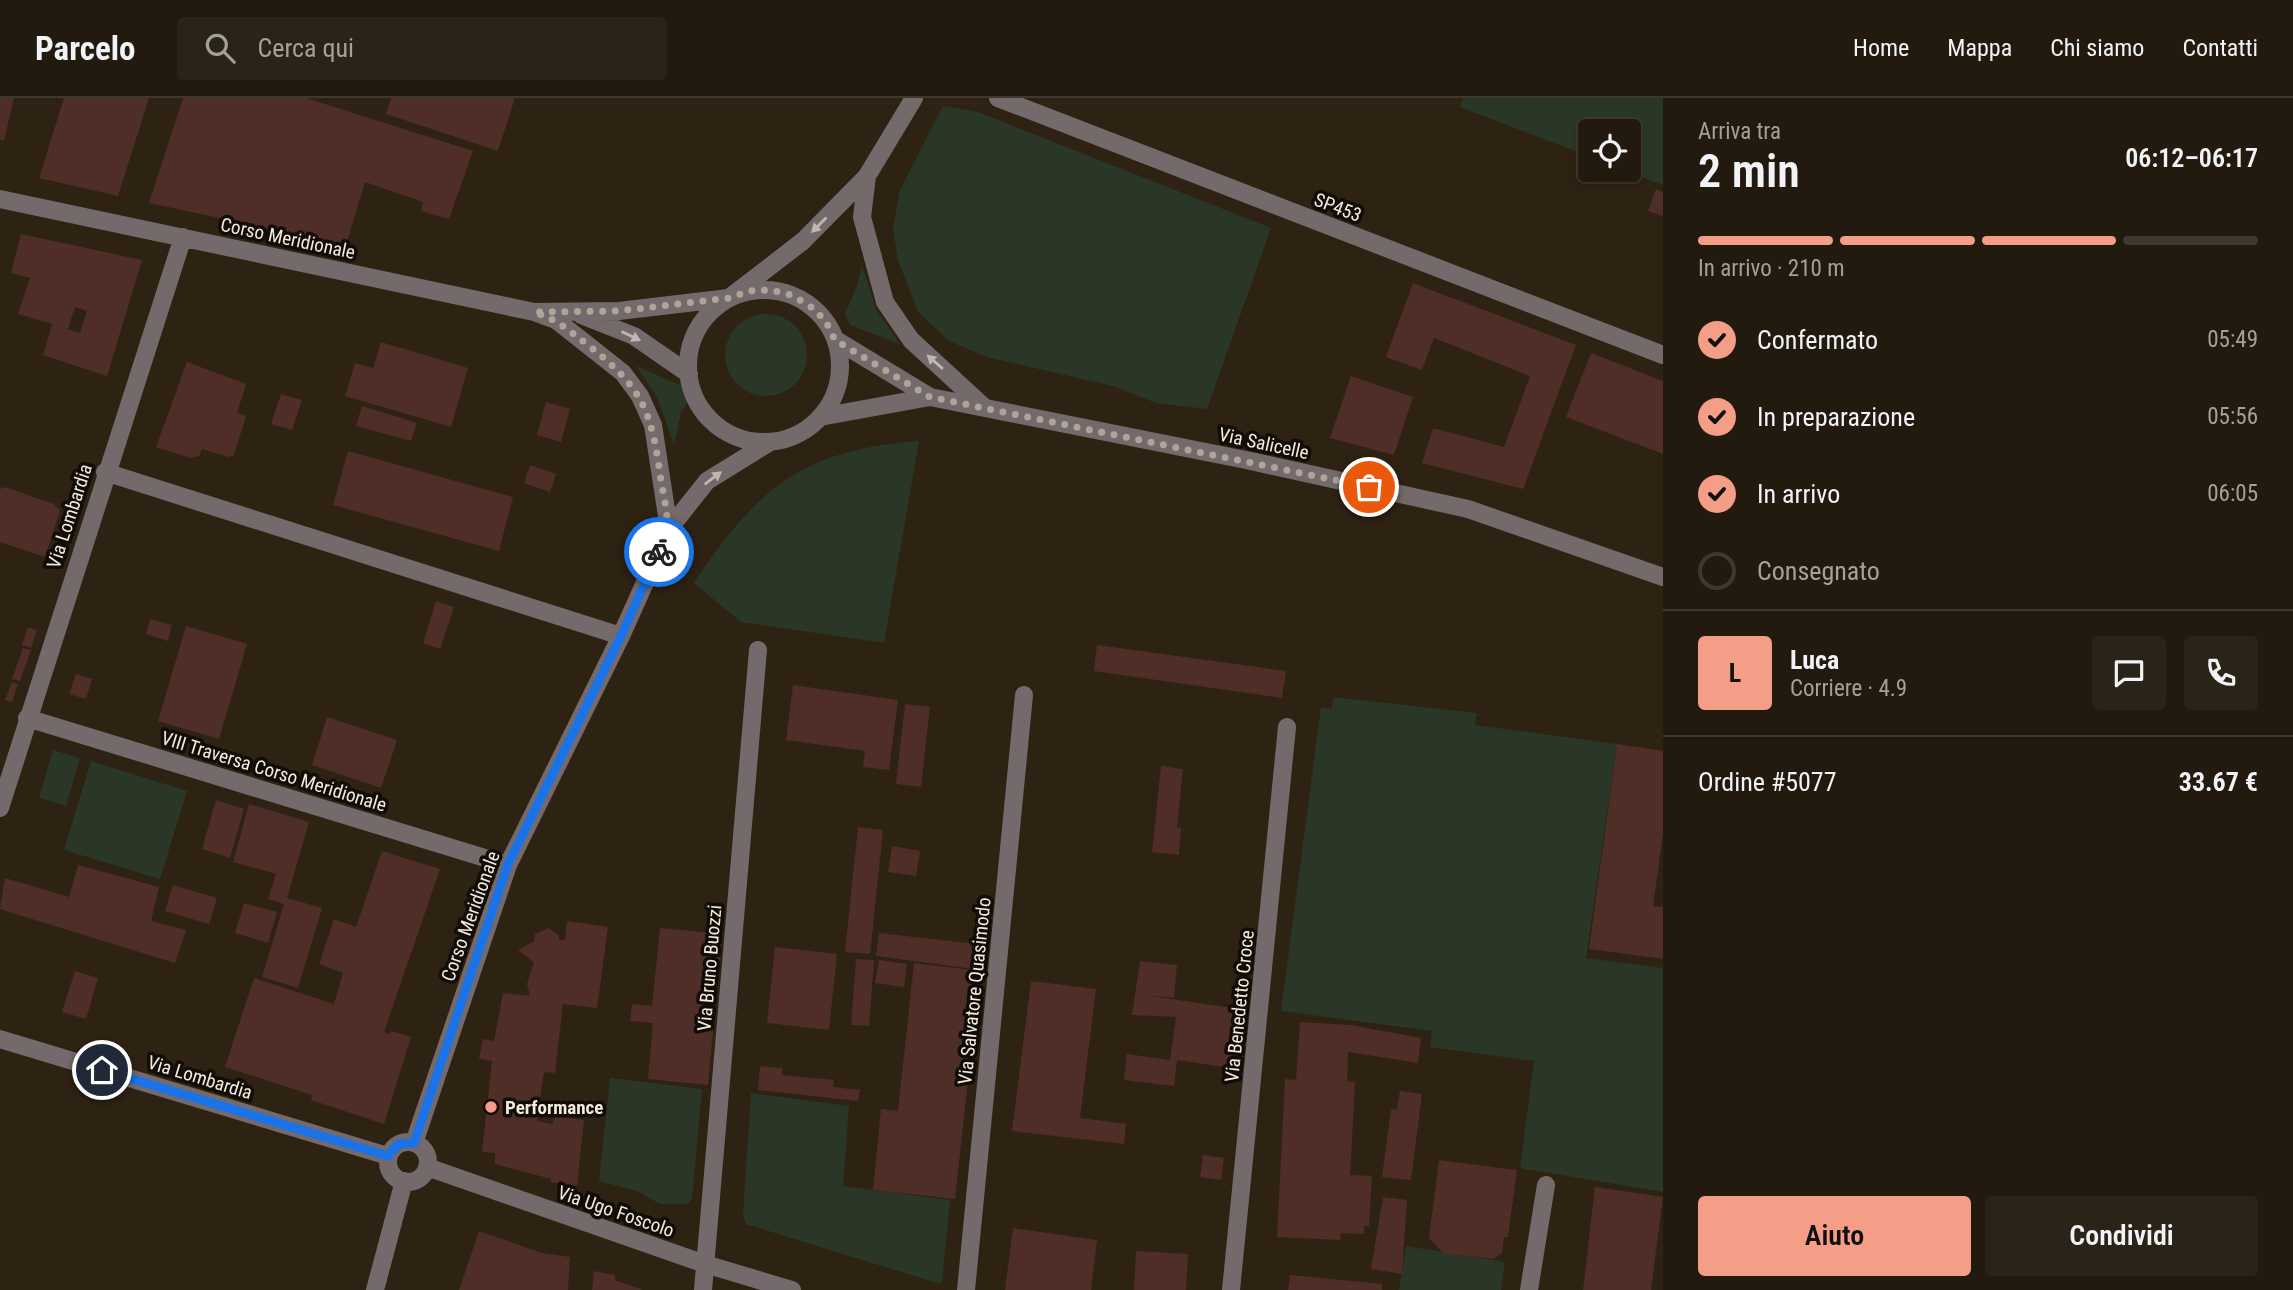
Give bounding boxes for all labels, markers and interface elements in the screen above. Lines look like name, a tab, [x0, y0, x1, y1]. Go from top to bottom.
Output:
search box	[177, 17, 667, 80]
text: Parcelo	[35, 29, 135, 68]
icon: search	[201, 29, 239, 67]
text: Cerca qui	[257, 33, 354, 63]
text: Home	[1853, 34, 1909, 62]
text: Mappa	[1947, 34, 2012, 62]
text: Chi siamo	[2050, 34, 2144, 62]
text: Contatti	[2182, 34, 2258, 62]
text: Arriva tra	[1698, 118, 1781, 145]
map controls	[1578, 119, 1641, 182]
button: locate	[1578, 119, 1641, 182]
text: 06:12–06:17	[2125, 143, 2258, 173]
text: 2 min	[1698, 144, 1800, 198]
street label: SP453	[1311, 188, 1365, 227]
street label: Corso Meridionale	[219, 213, 357, 264]
one-way arrow	[811, 216, 828, 232]
text: In arrivo · 210 m	[1698, 255, 1845, 282]
icon: check	[1698, 321, 1736, 359]
text: Confermato	[1757, 325, 1878, 355]
text: 05:49	[2207, 326, 2258, 353]
one-way arrow	[621, 330, 641, 342]
one-way arrow	[926, 354, 944, 370]
icon: check	[1698, 398, 1736, 436]
text: In preparazione	[1757, 402, 1915, 432]
text: 05:56	[2207, 403, 2258, 430]
street label: Via Salicelle	[1217, 423, 1311, 464]
pin	[1339, 457, 1399, 517]
street label: Via Lombardia	[42, 461, 97, 571]
icon: bag	[1350, 468, 1388, 506]
one-way arrow	[704, 472, 722, 486]
icon: check	[1698, 475, 1736, 513]
text: In arrivo	[1757, 479, 1840, 509]
text: 06:05	[2207, 480, 2258, 507]
courier	[624, 517, 694, 587]
icon: bike	[640, 533, 678, 571]
text: Consegnato	[1757, 556, 1880, 586]
button: chat	[2092, 636, 2166, 710]
button: phone	[2184, 636, 2258, 710]
text: Luca	[1790, 645, 1839, 675]
text: L	[1729, 658, 1741, 688]
text: Corriere · 4.9	[1790, 675, 1907, 702]
street label: VIII Traversa Corso Meridionale	[158, 726, 389, 817]
text: Ordine #5077	[1698, 767, 1837, 797]
text: 33.67 €	[2179, 767, 2258, 797]
street label: Corso Meridionale	[436, 848, 505, 984]
street label: Via Salvatore Quasimodo	[953, 896, 996, 1086]
street label: Via Bruno Buozzi	[693, 904, 726, 1032]
street label: Via Benedetto Croce	[1220, 929, 1259, 1083]
pin	[72, 1040, 132, 1100]
icon: home	[83, 1051, 121, 1089]
street label: Via Lombardia	[145, 1051, 255, 1104]
place label: Performance	[505, 1096, 603, 1119]
marker: Performance	[483, 1099, 499, 1115]
street label: Via Ugo Foscolo	[555, 1181, 677, 1242]
button: Aiuto	[1698, 1196, 1971, 1276]
button: Condividi	[1985, 1196, 2258, 1276]

